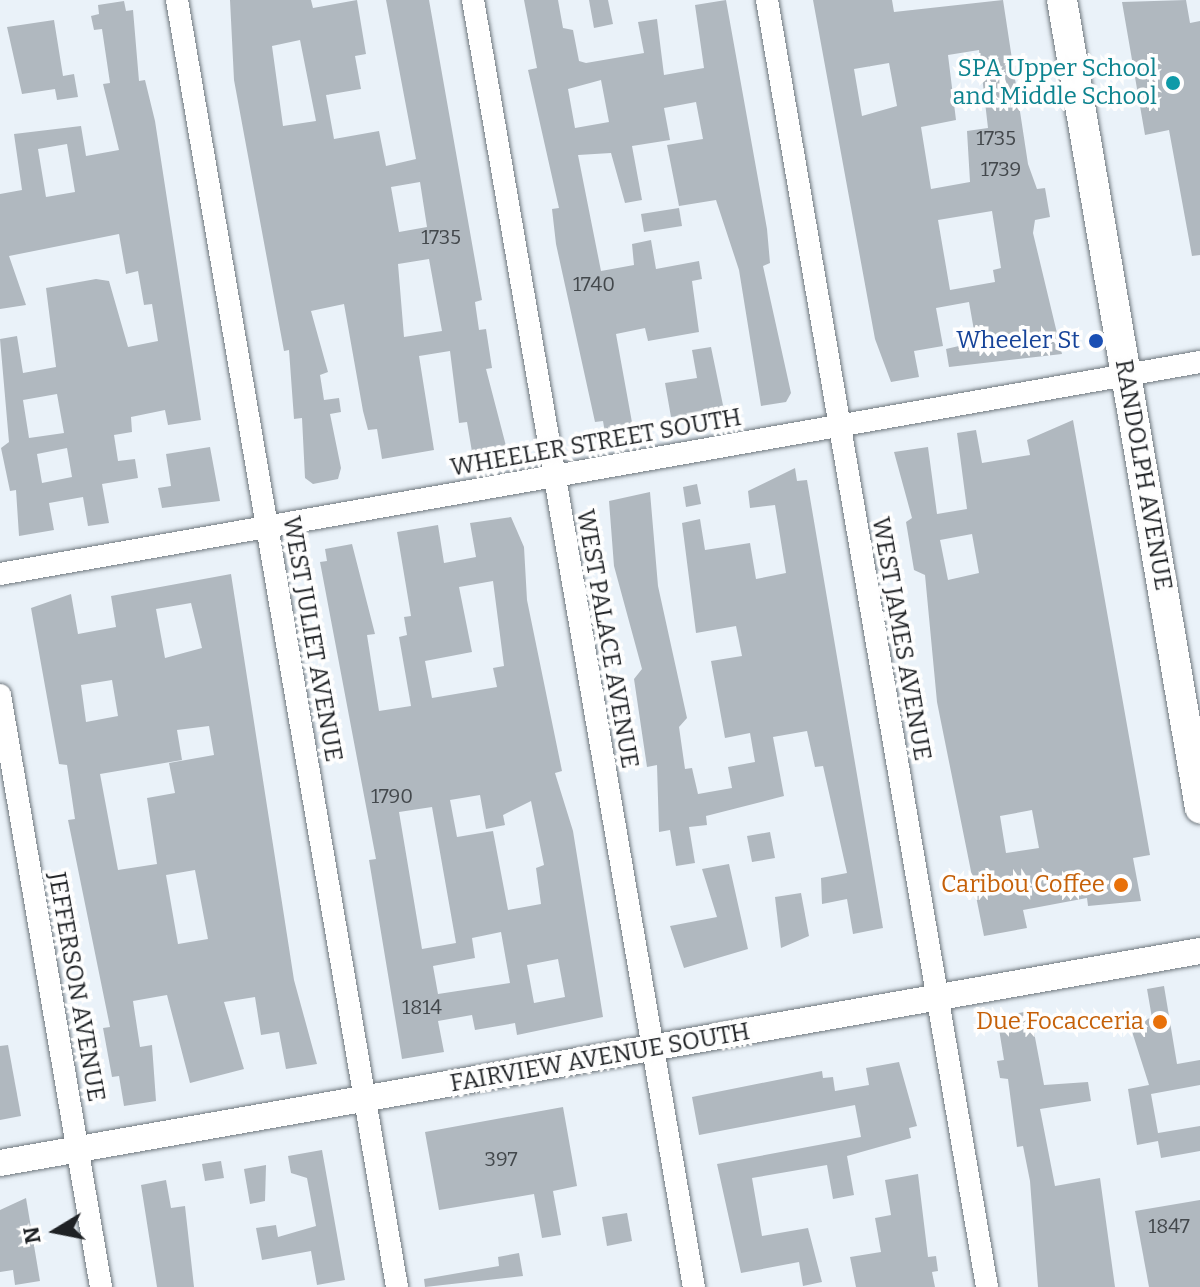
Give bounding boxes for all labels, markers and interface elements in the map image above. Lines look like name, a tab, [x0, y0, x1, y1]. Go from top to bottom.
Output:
place label: SPA Upper School and Middle School	[952, 55, 1157, 111]
marker: SPA Upper School and Middle School	[1164, 74, 1182, 92]
house number: 1735	[976, 126, 1016, 150]
house number: 1739	[981, 157, 1021, 181]
house number: 1735	[421, 225, 461, 249]
house number: 1740	[573, 272, 615, 296]
place label: Wheeler St	[956, 327, 1080, 355]
marker: Wheeler St	[1087, 332, 1105, 350]
street label: RANDOLPH AVENUE	[1108, 357, 1178, 593]
street label: WHEELER STREET SOUTH	[448, 403, 744, 483]
street label: WEST PALACE AVENUE	[570, 507, 644, 771]
street label: WEST JULIET AVENUE	[276, 514, 348, 764]
street label: WEST JAMES AVENUE	[865, 515, 937, 763]
house number: 1790	[371, 784, 413, 808]
street label: JEFFERSON AVENUE	[42, 870, 110, 1104]
place label: Caribou Coffee	[941, 871, 1105, 899]
marker: Caribou Coffee	[1112, 876, 1130, 894]
house number: 1814	[402, 995, 442, 1019]
place label: Due Focacceria	[976, 1008, 1144, 1036]
marker: Due Focacceria	[1151, 1013, 1169, 1031]
street label: FAIRVIEW AVENUE SOUTH	[448, 1017, 752, 1099]
house number: 397	[485, 1147, 517, 1171]
north arrow	[16, 1191, 96, 1271]
house number: 1847	[1148, 1214, 1190, 1238]
text: N	[17, 1225, 47, 1246]

